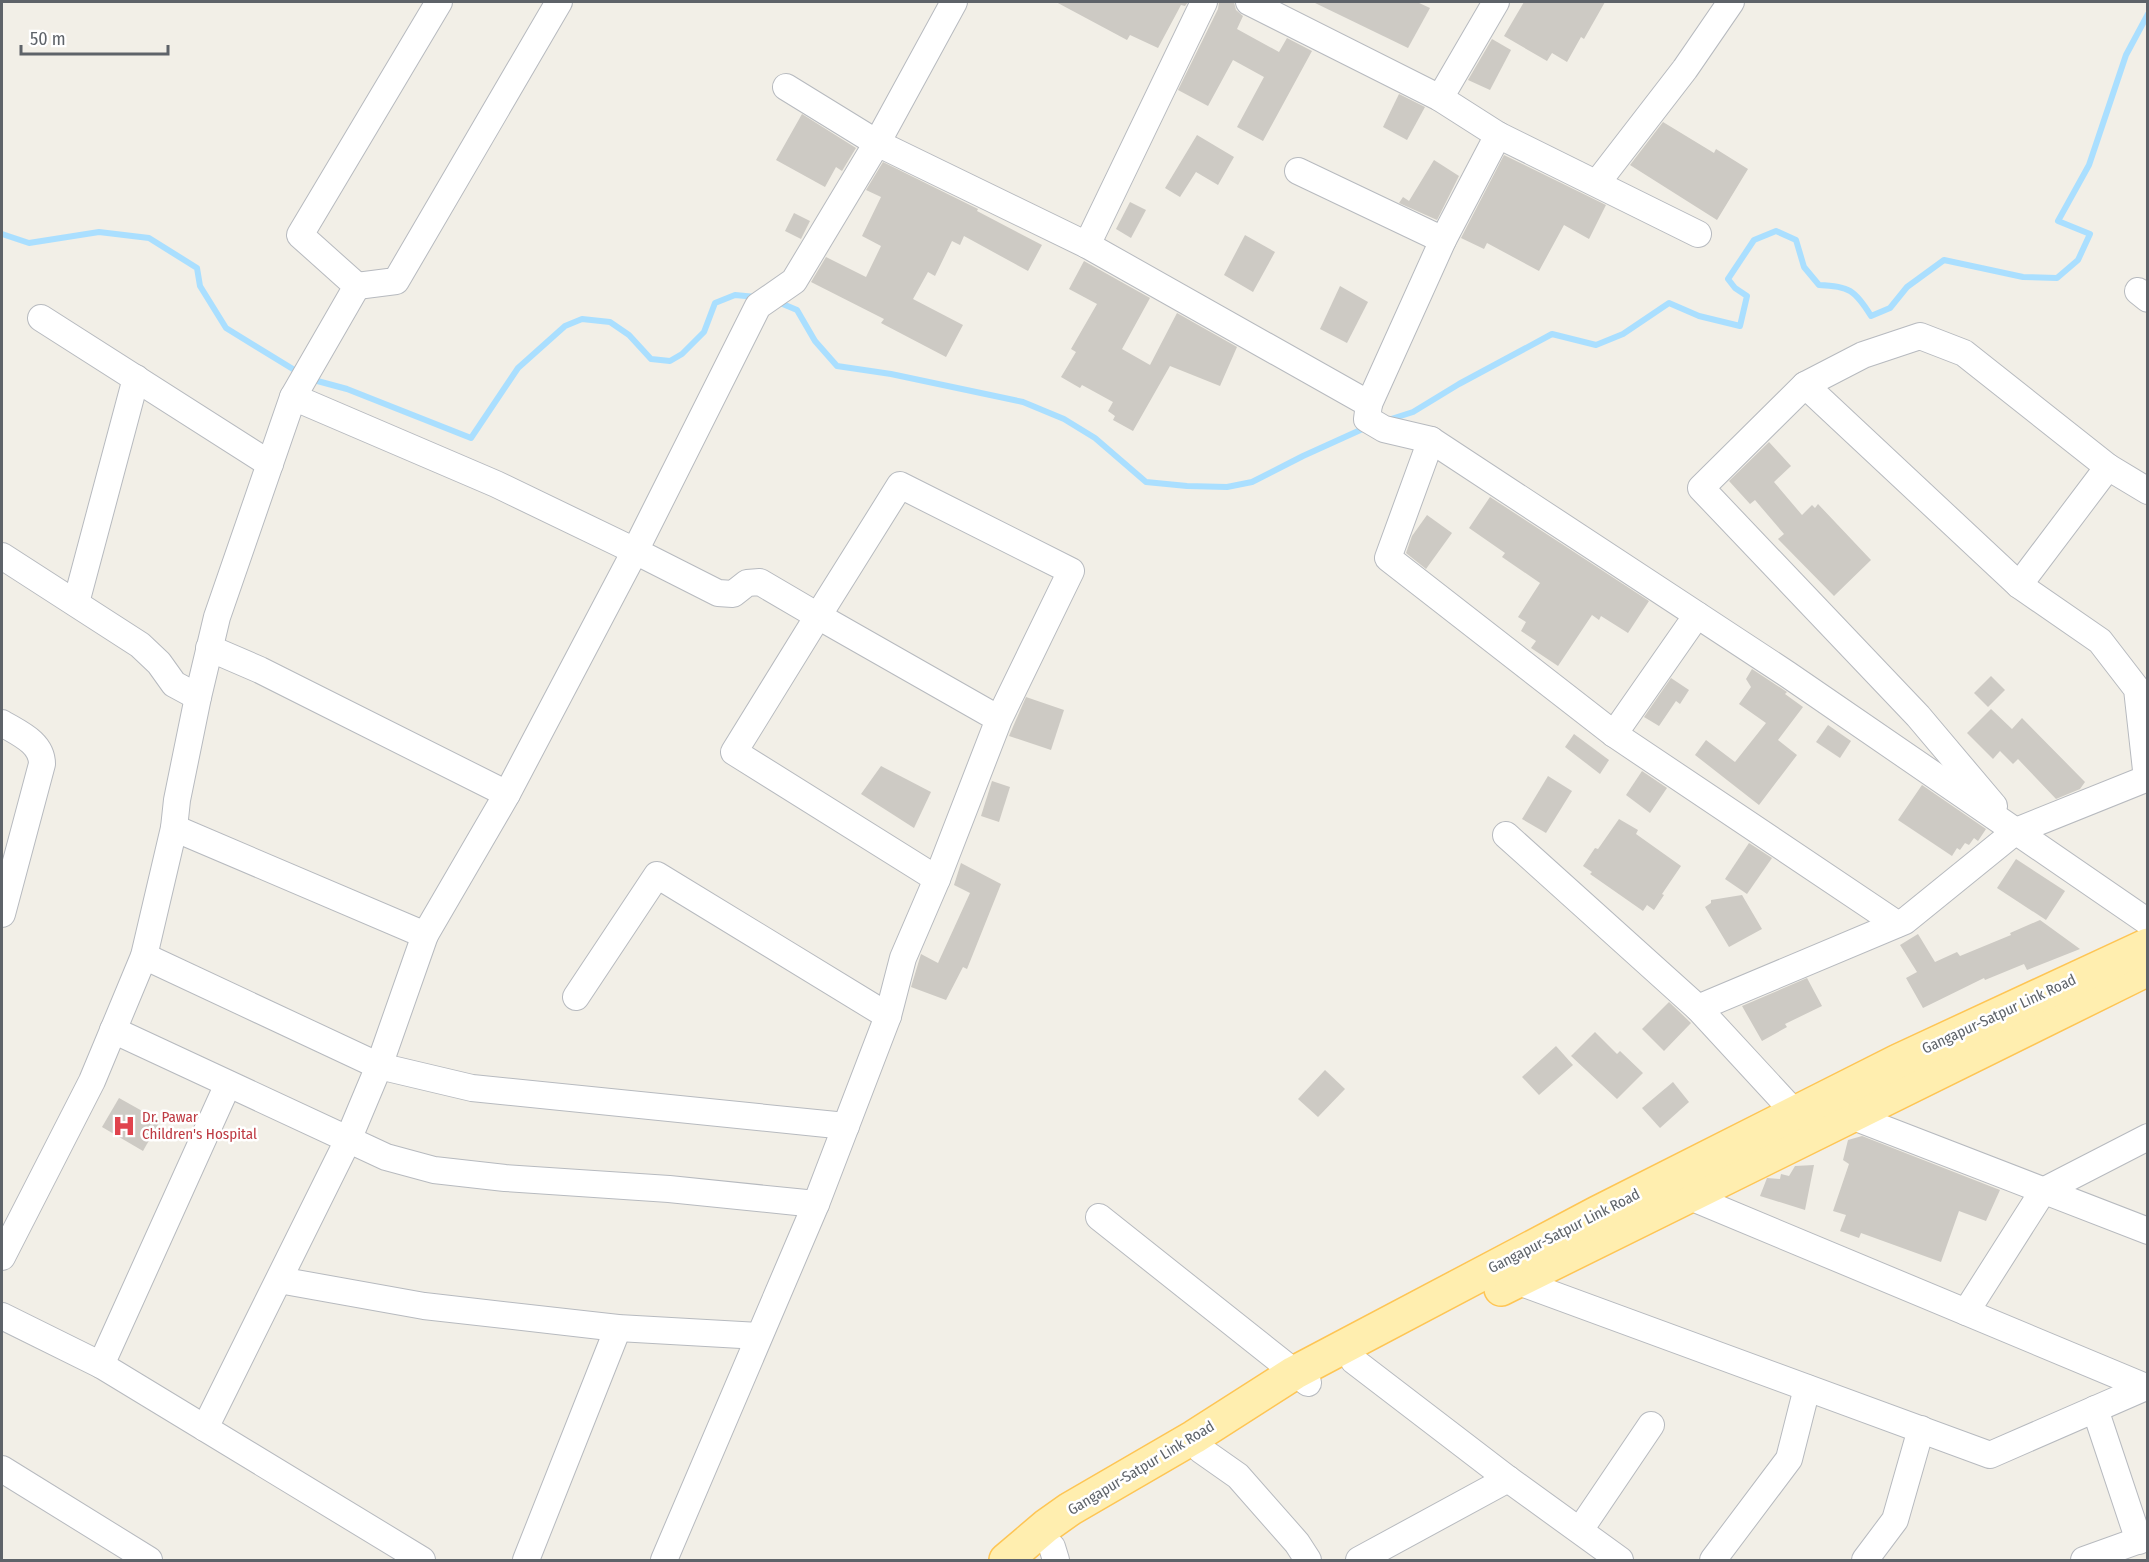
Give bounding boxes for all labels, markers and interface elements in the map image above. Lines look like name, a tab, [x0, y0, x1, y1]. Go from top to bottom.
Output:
scale bar	[21, 18, 168, 56]
text: 50 m	[30, 28, 66, 50]
street label: Gangapur-Satpur Link Road	[1919, 970, 2079, 1058]
place label: Dr. Pawar Children's Hospital	[142, 1108, 257, 1143]
hospital icon: Dr. Pawar Children's Hospital	[111, 1113, 137, 1139]
street label: Gangapur-Satpur Link Road	[1485, 1185, 1643, 1277]
street label: Gangapur-Satpur Link Road	[1064, 1417, 1218, 1519]

